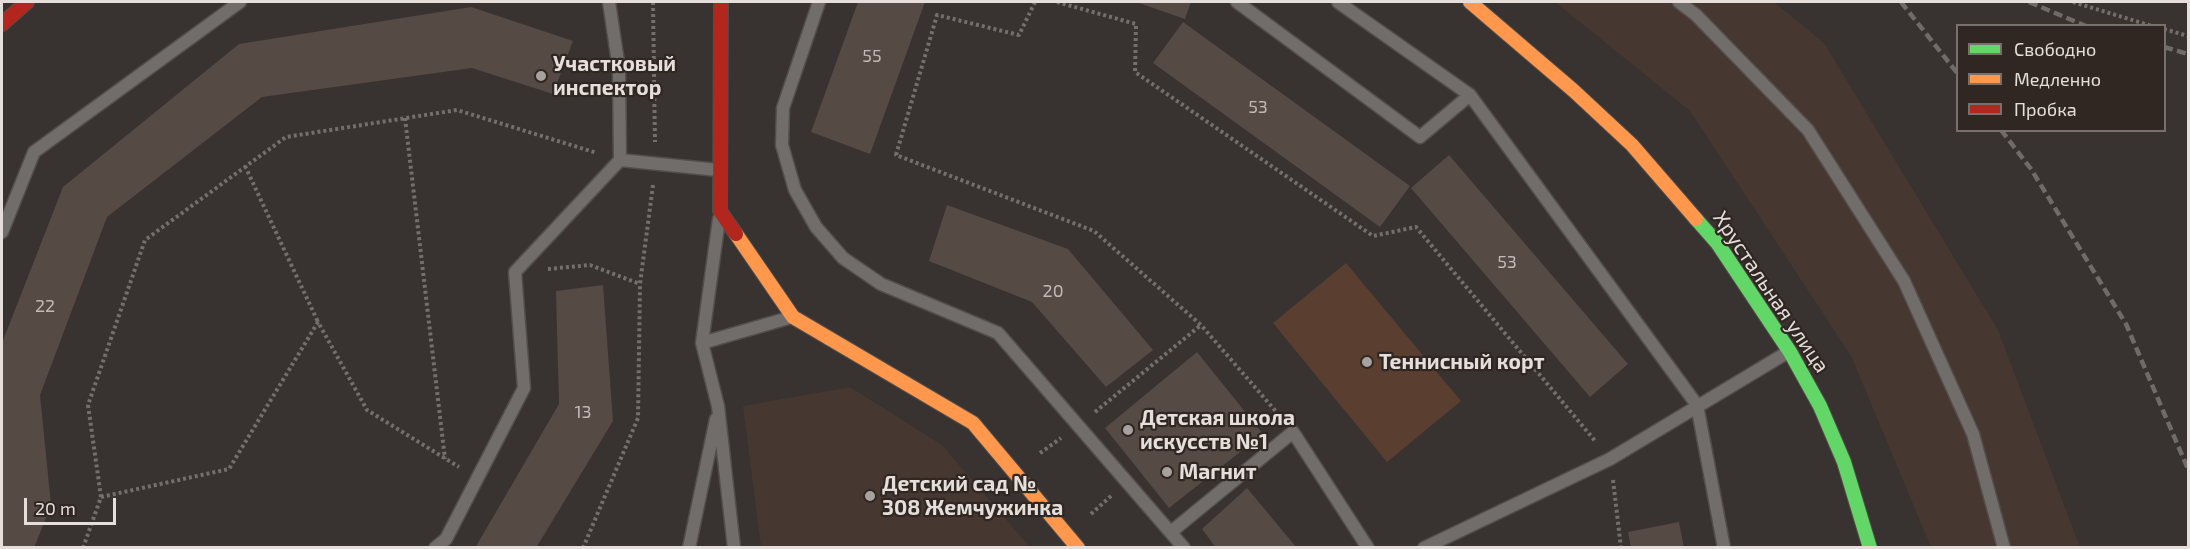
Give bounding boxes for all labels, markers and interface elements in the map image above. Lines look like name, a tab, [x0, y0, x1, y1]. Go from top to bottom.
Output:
legend	[1956, 24, 2166, 132]
text: Свободно	[2014, 38, 2096, 60]
house number: 55	[862, 45, 882, 67]
place label: Участковый инспектор	[553, 51, 676, 101]
text: Медленно	[2014, 68, 2101, 90]
marker: Участковый инспектор	[534, 69, 548, 83]
house number: 53	[1248, 96, 1268, 118]
text: Пробка	[2014, 98, 2077, 120]
street label: Хрустальная улица	[1708, 206, 1834, 378]
house number: 53	[1497, 251, 1517, 273]
house number: 20	[1043, 280, 1063, 302]
house number: 22	[35, 295, 55, 317]
place label: Теннисный корт	[1379, 349, 1544, 375]
marker: Теннисный корт	[1360, 355, 1374, 369]
house number: 13	[574, 401, 592, 423]
place label: Детская школа искусств №1	[1140, 405, 1295, 455]
marker: Детская школа искусств №1	[1121, 423, 1135, 437]
place label: Магнит	[1179, 459, 1256, 485]
marker: Магнит	[1160, 465, 1174, 479]
place label: Детский сад № 308 Жемчужинка	[882, 471, 1063, 521]
scale bar	[27, 486, 118, 524]
marker: Детский сад № 308 Жемчужинка	[863, 489, 877, 503]
text: 20 m	[35, 497, 76, 519]

